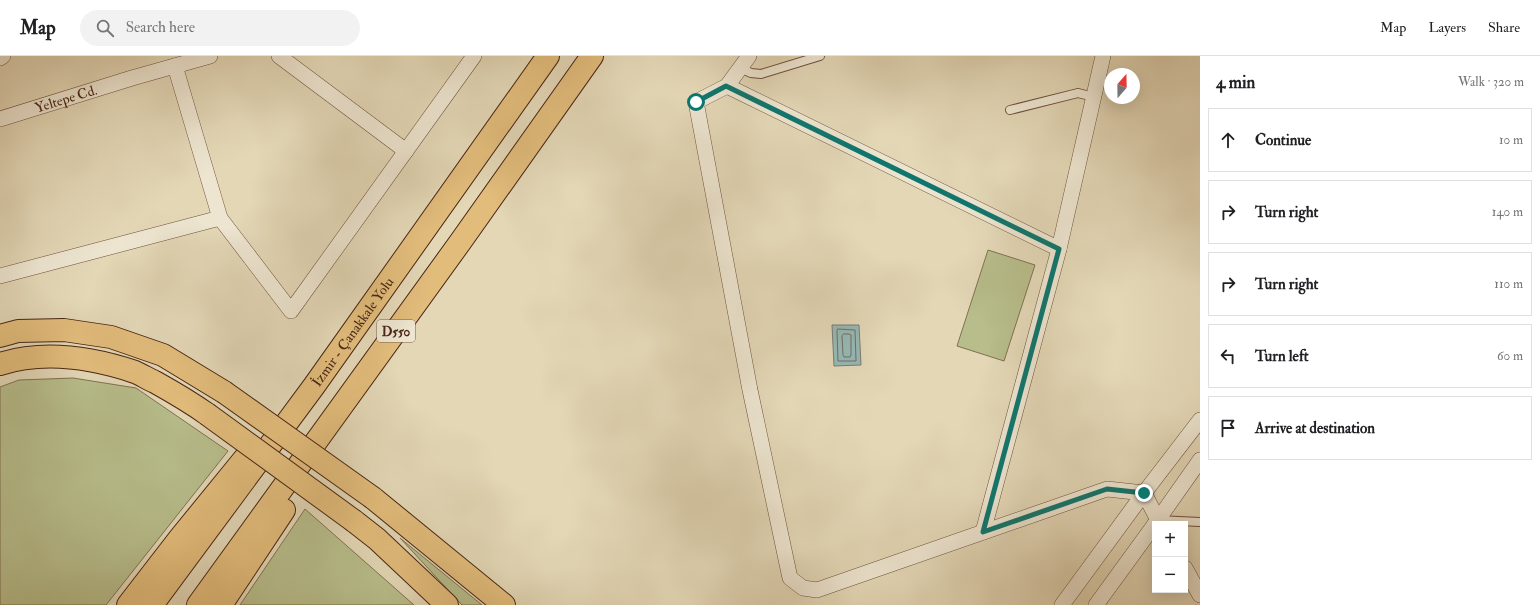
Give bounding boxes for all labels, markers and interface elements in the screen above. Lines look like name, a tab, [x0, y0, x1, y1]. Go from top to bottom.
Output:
search box	[80, 10, 360, 46]
text: Map	[20, 16, 56, 40]
icon: search	[94, 17, 116, 39]
text: Search here	[126, 18, 195, 37]
text: Map	[1380, 19, 1406, 36]
text: Layers	[1428, 19, 1466, 36]
text: Share	[1488, 19, 1520, 36]
north arrow	[1104, 68, 1140, 104]
text: 4 min	[1216, 72, 1255, 93]
text: Walk · 320 m	[1458, 74, 1524, 90]
street label: Yeltepe Cd.	[33, 81, 99, 117]
route start	[687, 93, 705, 111]
icon: ahead	[1217, 129, 1239, 151]
text: Continue	[1255, 131, 1311, 150]
text: 10 m	[1499, 132, 1523, 148]
icon: right	[1217, 201, 1239, 223]
text: Turn right	[1255, 203, 1318, 222]
text: 140 m	[1492, 204, 1523, 220]
icon: right	[1217, 273, 1239, 295]
street label: İzmir - Çanakkale Yolu	[308, 274, 397, 390]
text: Turn right	[1255, 275, 1318, 294]
text: 110 m	[1494, 276, 1523, 292]
road number: D550	[377, 320, 415, 342]
icon: left	[1217, 345, 1239, 367]
text: Turn left	[1255, 347, 1309, 366]
text: 60 m	[1497, 348, 1523, 364]
icon: arrive	[1217, 417, 1239, 439]
text: Arrive at destination	[1255, 419, 1375, 438]
route end	[1135, 484, 1153, 502]
map controls	[1152, 521, 1188, 593]
button: +	[1152, 521, 1188, 557]
button: −	[1152, 557, 1188, 593]

